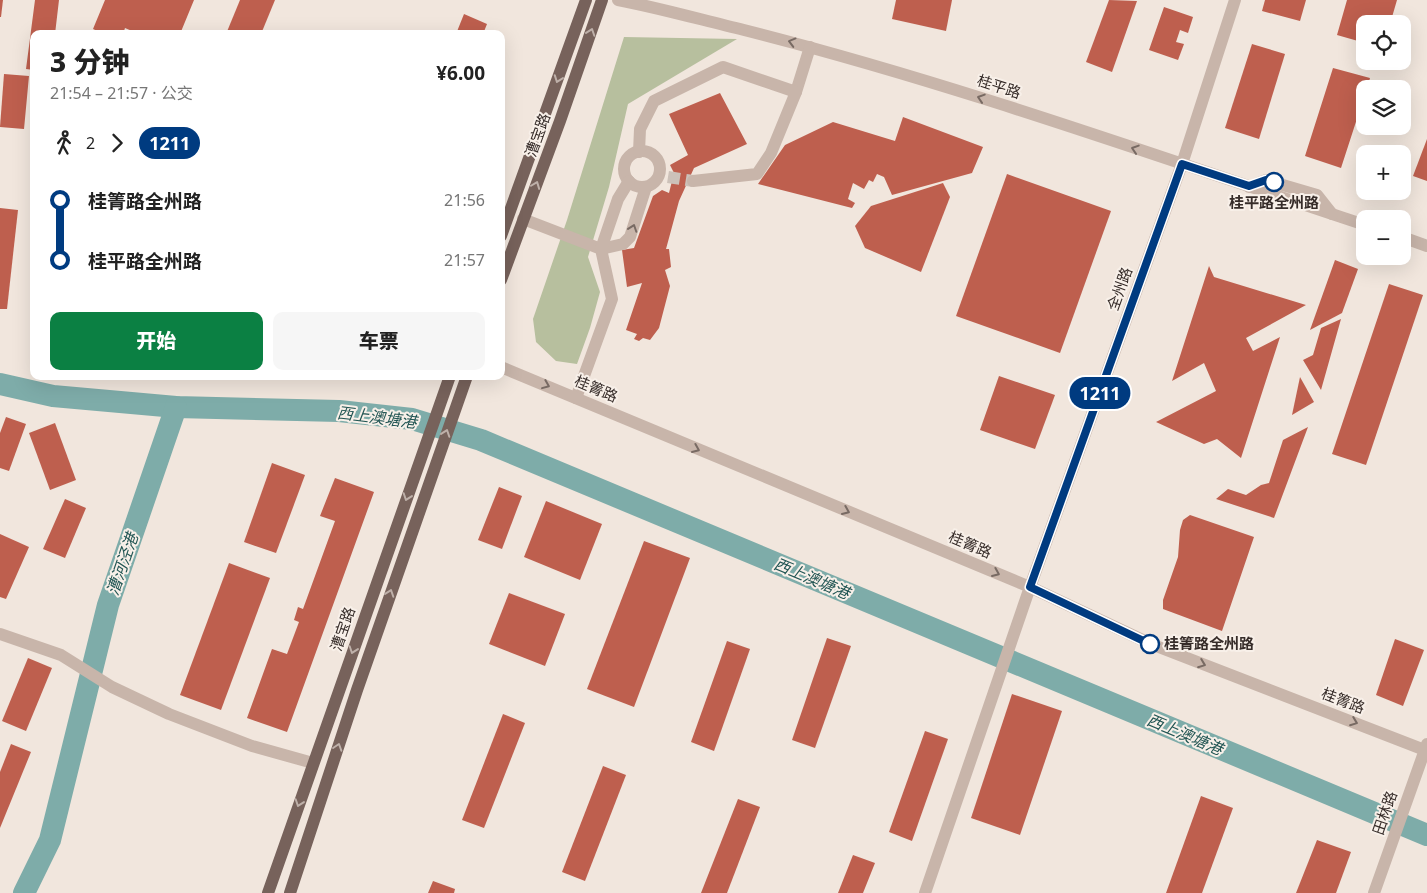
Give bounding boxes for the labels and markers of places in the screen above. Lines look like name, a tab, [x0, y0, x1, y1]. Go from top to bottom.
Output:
marker: 桂平路全州路	[1264, 172, 1284, 192]
place label: 桂平路全州路	[1229, 192, 1319, 212]
place label: 桂箐路全州路	[1164, 633, 1254, 653]
marker: 桂箐路全州路	[1140, 634, 1160, 654]

